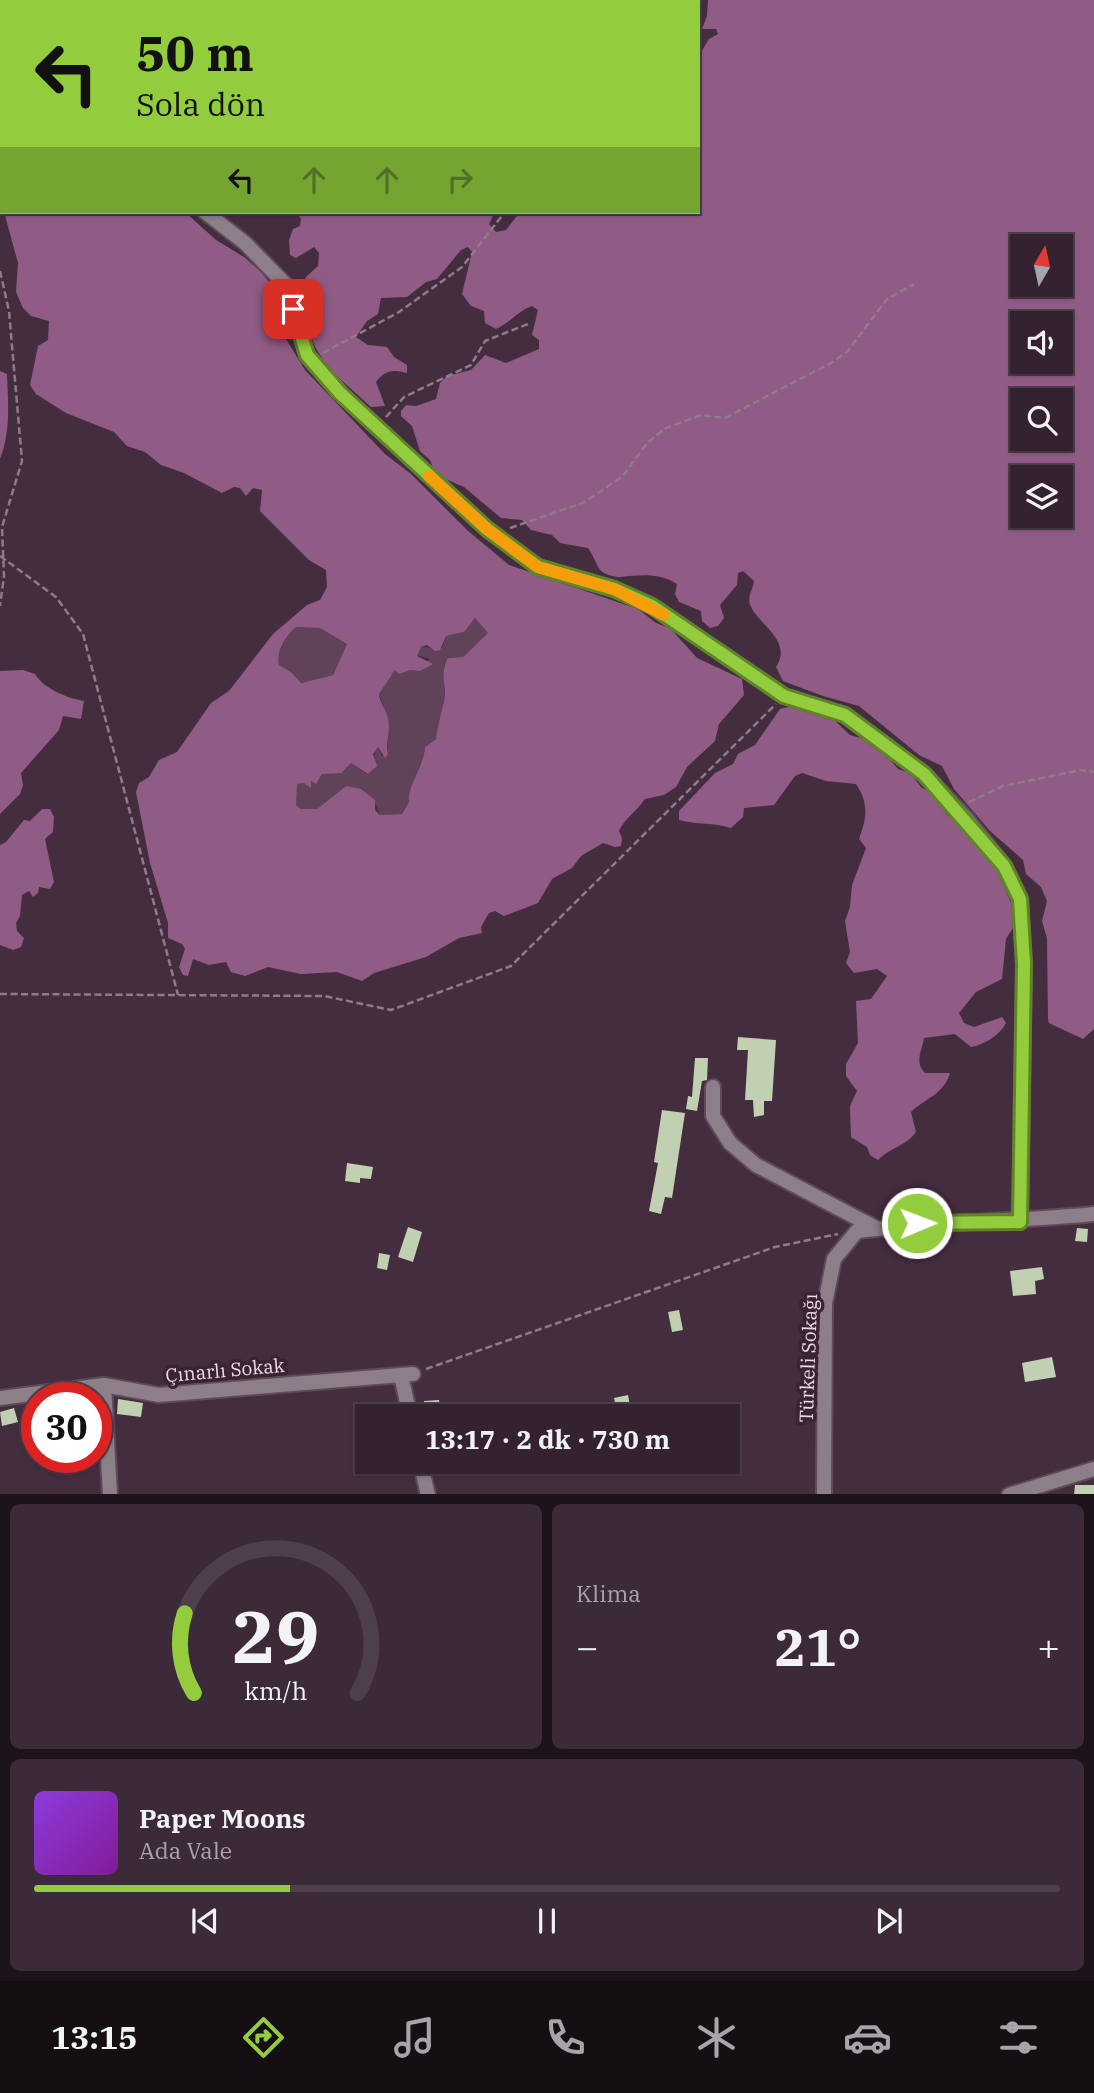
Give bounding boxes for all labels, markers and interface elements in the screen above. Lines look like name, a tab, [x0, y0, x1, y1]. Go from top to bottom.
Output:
text: 50 m	[136, 21, 254, 84]
icon: left	[21, 28, 112, 119]
text: Sola dön	[136, 83, 265, 125]
icon: left	[222, 161, 260, 199]
icon: ahead	[295, 161, 333, 199]
icon: ahead	[368, 161, 406, 199]
icon: right	[441, 161, 479, 199]
north arrow	[1010, 234, 1073, 298]
map controls	[1010, 234, 1073, 528]
pin	[263, 279, 323, 339]
icon: arrive	[274, 290, 312, 328]
button: sound	[1010, 311, 1073, 374]
button: search	[1010, 388, 1073, 451]
button: layers	[1010, 465, 1073, 528]
position arrow	[880, 1186, 954, 1260]
street label: Türkeli Sokağı	[794, 1293, 822, 1423]
street label: Çınarlı Sokak	[164, 1353, 286, 1387]
speed limit sign: 30	[21, 1382, 112, 1473]
text: 13:17 · 2 dk · 730 m	[425, 1422, 670, 1456]
text: Klima	[576, 1578, 641, 1608]
text: 29	[232, 1588, 320, 1683]
text: 21°	[775, 1613, 861, 1680]
text: −	[576, 1622, 599, 1671]
text: +	[1037, 1622, 1060, 1671]
text: km/h	[244, 1673, 308, 1706]
text: Paper Moons	[139, 1801, 306, 1835]
text: Ada Vale	[139, 1835, 232, 1865]
icon: previous	[186, 1902, 224, 1940]
icon: pause	[528, 1902, 566, 1940]
icon: next	[870, 1902, 908, 1940]
icon: directions	[239, 2013, 288, 2062]
icon: music	[390, 2013, 439, 2062]
icon: phone	[541, 2013, 590, 2062]
icon: climate	[692, 2013, 741, 2062]
icon: car	[843, 2013, 892, 2062]
icon: filters	[994, 2013, 1043, 2062]
text: 13:15	[51, 2016, 137, 2058]

